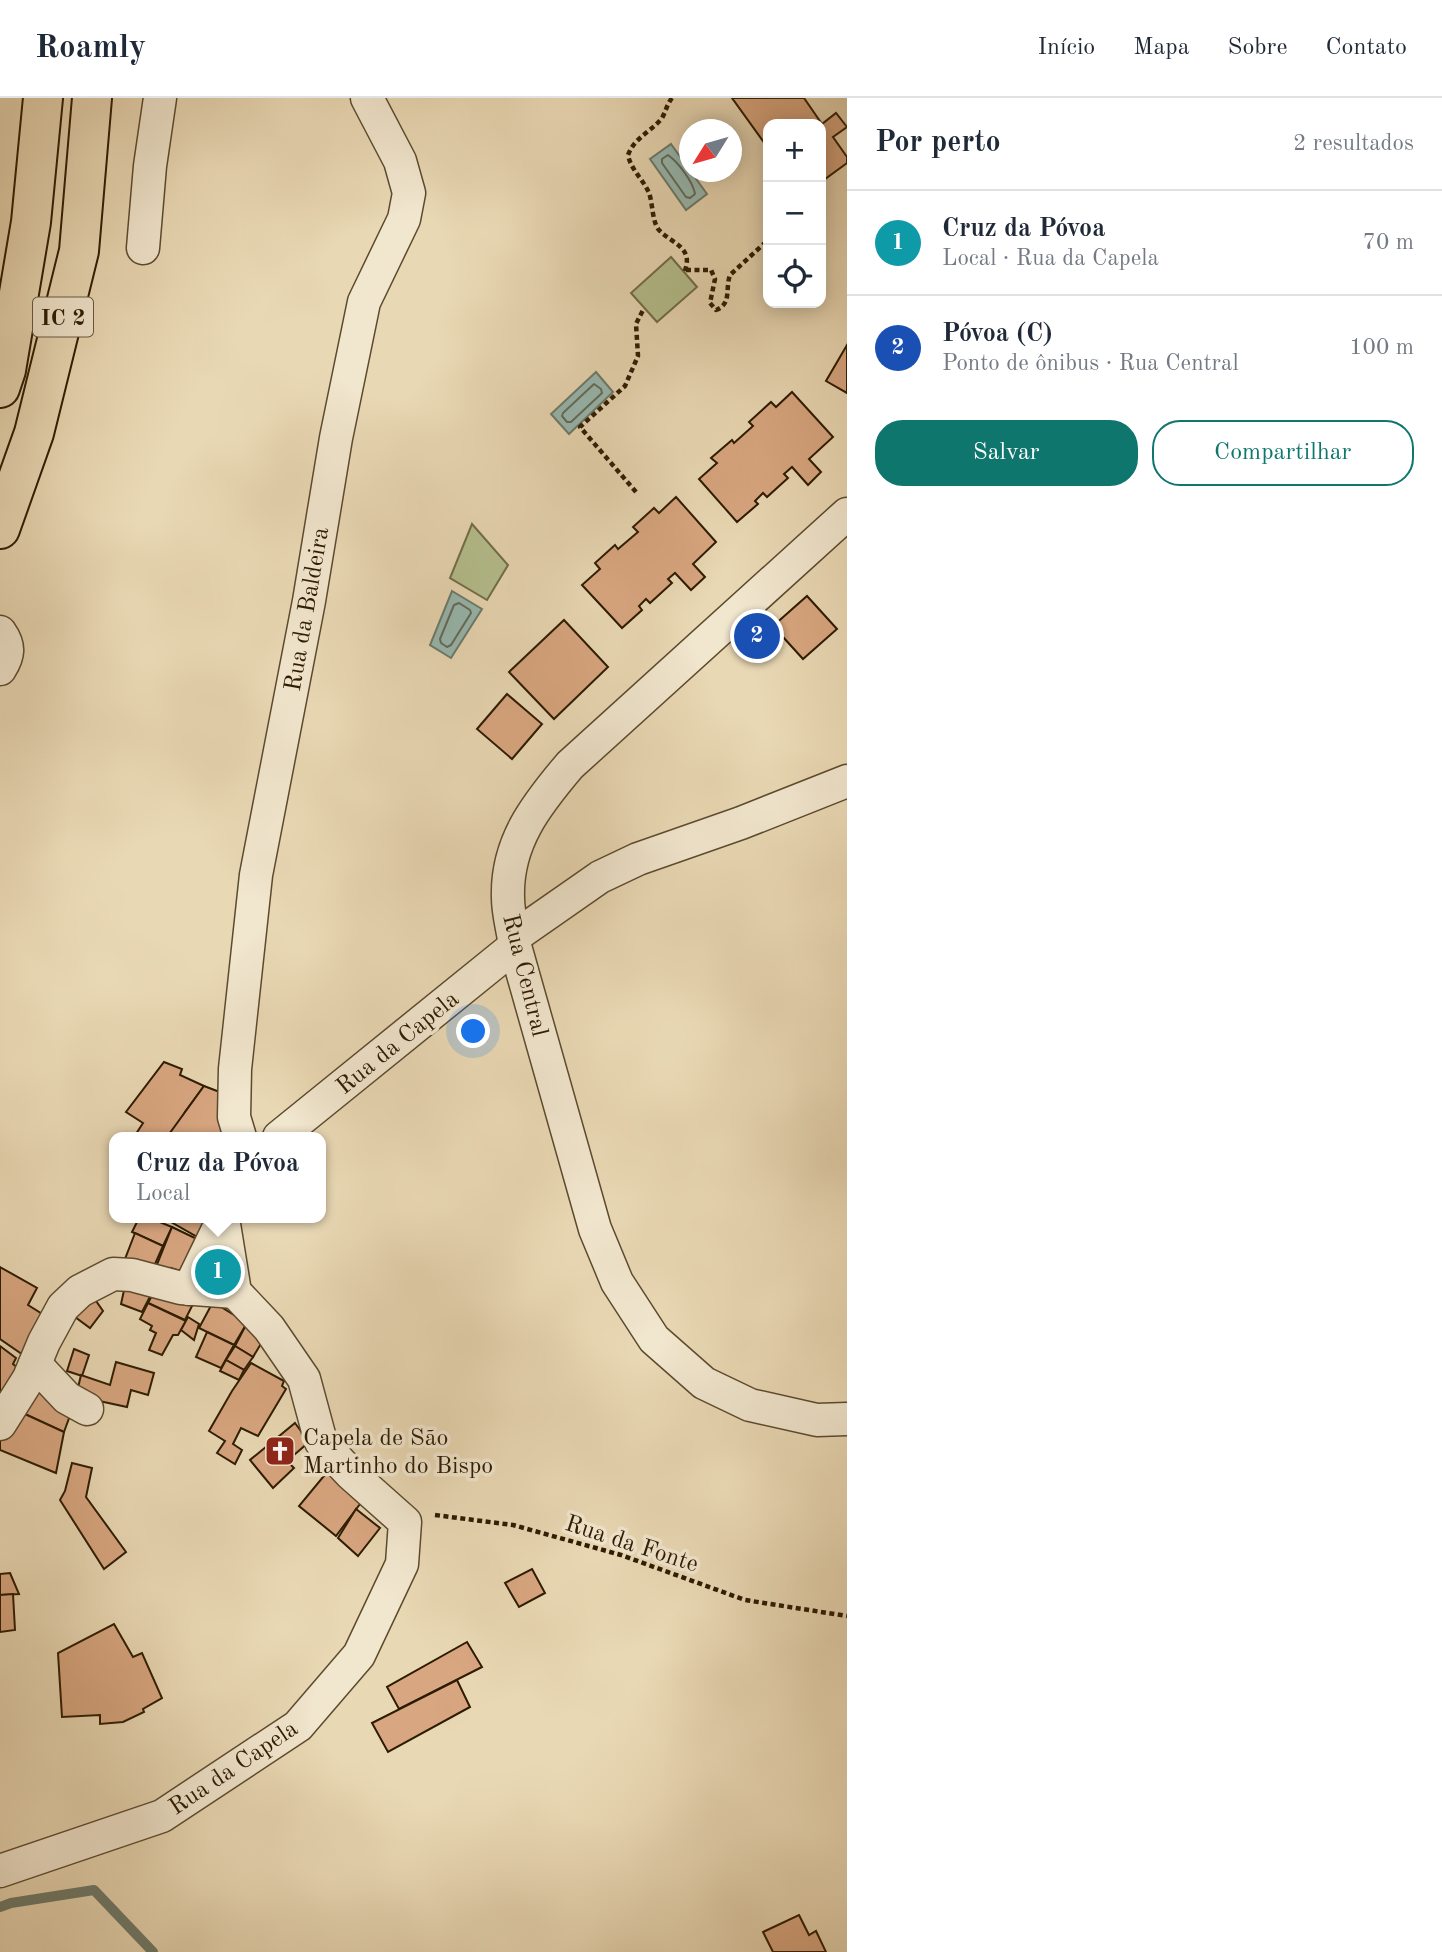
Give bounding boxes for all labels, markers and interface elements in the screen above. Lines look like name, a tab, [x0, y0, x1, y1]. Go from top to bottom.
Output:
text: Roamly	[35, 32, 146, 65]
text: Início	[1038, 36, 1095, 60]
text: Mapa	[1133, 36, 1190, 60]
text: Sobre	[1228, 36, 1287, 60]
text: Contato	[1325, 36, 1407, 60]
north arrow	[679, 119, 742, 182]
map controls	[763, 119, 826, 308]
button: +	[763, 119, 826, 182]
text: Por perto	[875, 128, 1001, 158]
text: 2 resultados	[1293, 132, 1414, 155]
button: −	[763, 182, 826, 245]
text: Cruz da Póvoa	[942, 216, 1105, 242]
text: 1	[891, 231, 905, 254]
text: 70 m	[1363, 231, 1414, 254]
button: locate	[763, 245, 826, 308]
text: Local · Rua da Capela	[942, 247, 1159, 270]
road number: IC 2	[33, 298, 93, 336]
text: Póvoa (C)	[942, 321, 1053, 347]
text: 2	[891, 336, 905, 359]
text: 100 m	[1349, 336, 1414, 359]
text: Ponto de ônibus · Rua Central	[942, 352, 1239, 375]
button: Salvar	[875, 420, 1138, 486]
button: Compartilhar	[1152, 420, 1414, 486]
street label: Rua da Baldeira	[282, 525, 334, 693]
pin: 2	[734, 610, 780, 662]
street label: Rua Central	[497, 912, 551, 1039]
street label: Rua da Capela	[333, 987, 464, 1100]
your location	[456, 1014, 490, 1048]
popup	[109, 1132, 326, 1223]
text: Cruz da Póvoa	[136, 1151, 299, 1177]
text: Local	[136, 1182, 190, 1205]
pin: 1	[195, 1246, 241, 1298]
place label: Capela de São Martinho do Bispo	[303, 1427, 493, 1479]
church icon: Capela de São Martinho do Bispo	[263, 1434, 297, 1468]
street label: Rua da Fonte	[562, 1512, 701, 1578]
street label: Rua da Capela	[165, 1717, 303, 1820]

